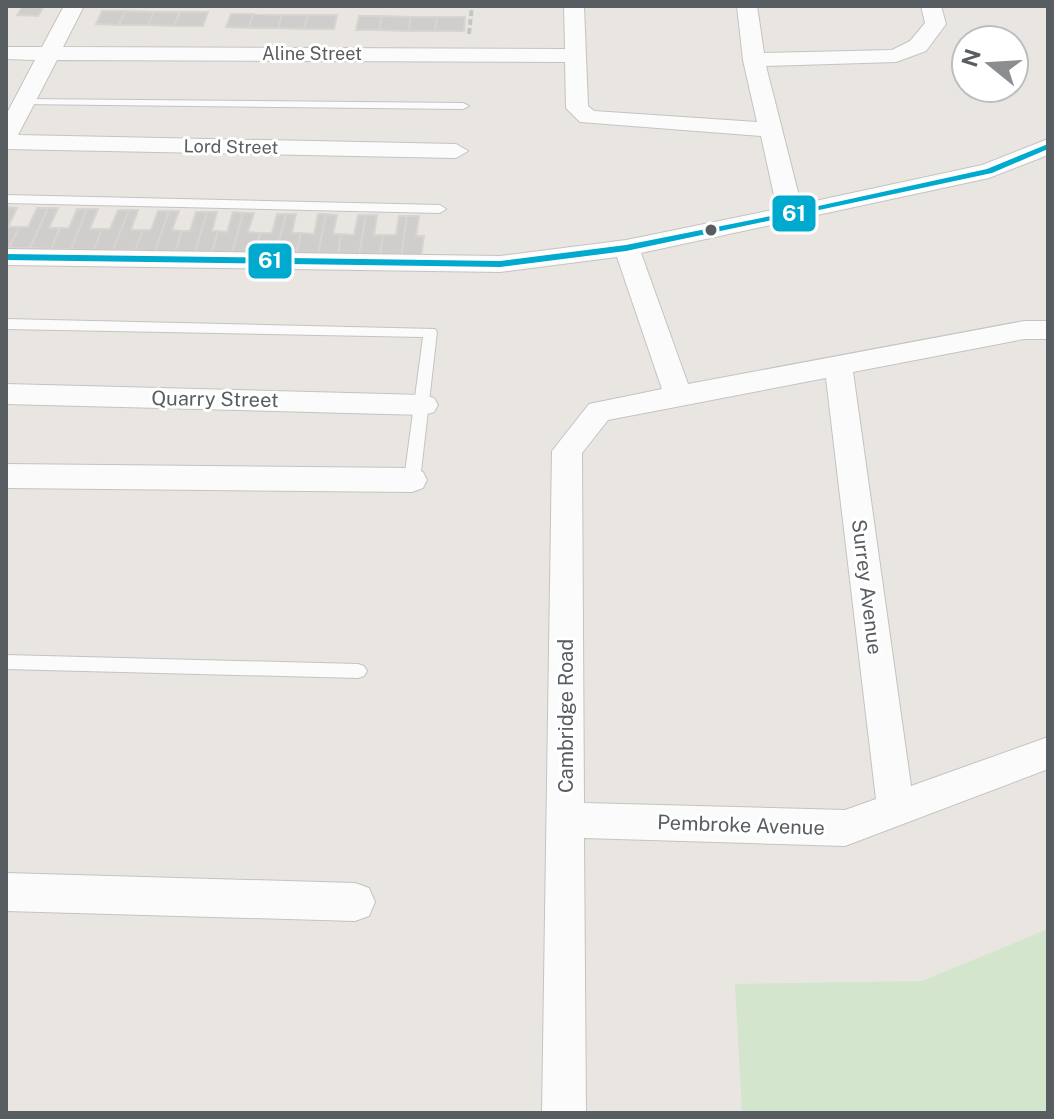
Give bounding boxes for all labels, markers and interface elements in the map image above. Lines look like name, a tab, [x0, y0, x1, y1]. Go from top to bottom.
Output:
north arrow	[950, 24, 1030, 104]
street label: Aline Street	[262, 43, 362, 64]
text: N	[956, 46, 986, 70]
street label: Lord Street	[183, 135, 279, 158]
line badge: 61	[771, 194, 817, 233]
text: 61	[782, 200, 806, 226]
unlabelled marker	[703, 222, 719, 238]
line badge: 61	[247, 242, 293, 280]
text: 61	[258, 247, 282, 273]
street label: Quarry Street	[151, 386, 279, 412]
street label: Surrey Avenue	[847, 518, 887, 656]
street label: Cambridge Road	[554, 639, 578, 793]
street label: Pembroke Avenue	[657, 810, 825, 840]

